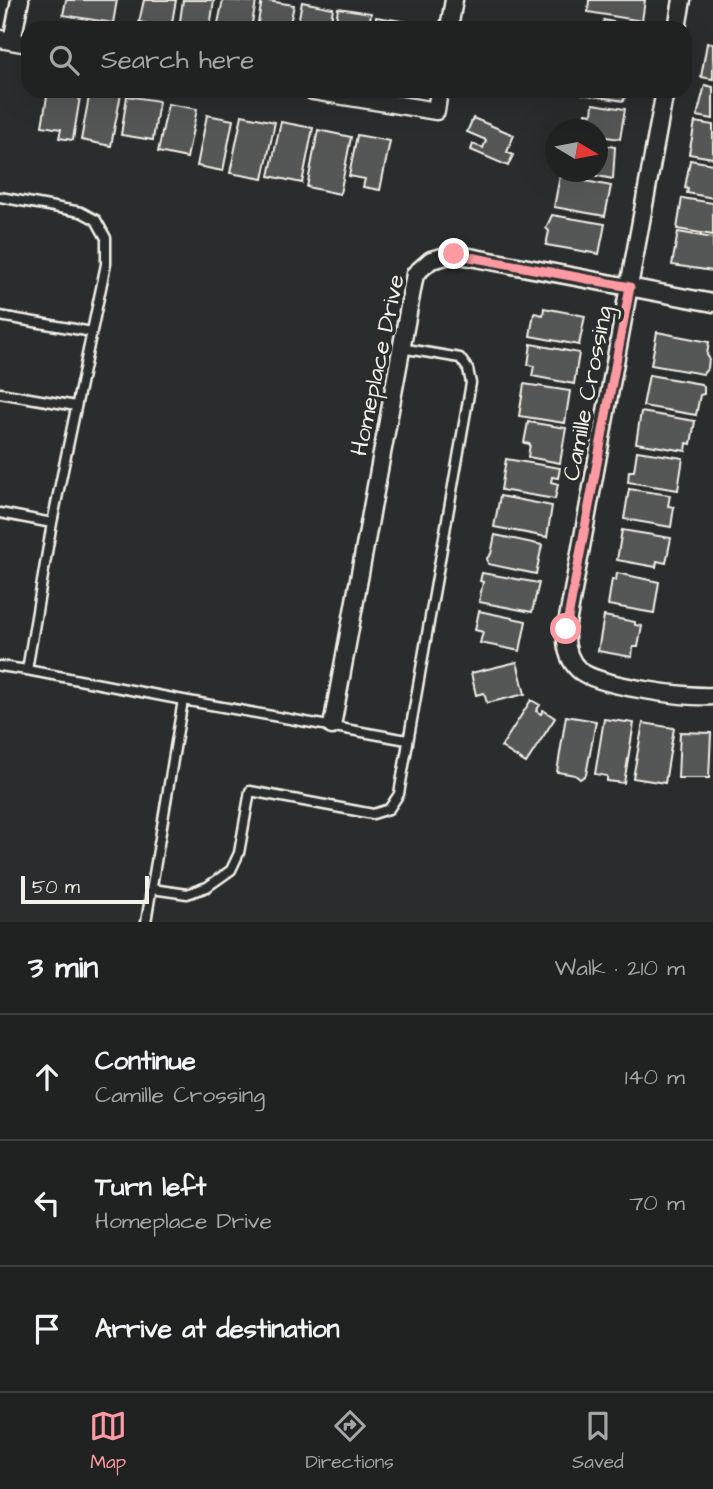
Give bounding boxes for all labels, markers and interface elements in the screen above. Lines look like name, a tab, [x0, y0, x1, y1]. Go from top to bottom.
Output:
search box	[21, 21, 692, 98]
icon: search	[45, 41, 83, 79]
text: Search here	[101, 42, 254, 78]
north arrow	[545, 119, 608, 182]
route end	[438, 238, 469, 269]
street label: Homeplace Drive	[342, 271, 414, 459]
street label: Camille Crossing	[554, 303, 623, 484]
route start	[550, 613, 581, 644]
scale bar	[21, 873, 149, 905]
text: 50 m	[32, 874, 80, 901]
text: 3 min	[28, 947, 98, 989]
text: Walk · 210 m	[555, 952, 685, 984]
text: Continue	[95, 1043, 196, 1079]
icon: ahead	[28, 1058, 66, 1096]
text: 140 m	[625, 1061, 685, 1093]
text: Camille Crossing	[95, 1079, 265, 1111]
text: Turn left	[95, 1169, 206, 1205]
icon: left	[28, 1184, 66, 1222]
text: 70 m	[629, 1187, 685, 1219]
text: Homeplace Drive	[95, 1205, 272, 1237]
icon: arrive	[28, 1310, 66, 1348]
text: Arrive at destination	[95, 1311, 340, 1347]
tab: Map	[89, 1407, 127, 1476]
tab: Directions	[305, 1407, 394, 1476]
tab: Saved	[572, 1407, 624, 1476]

